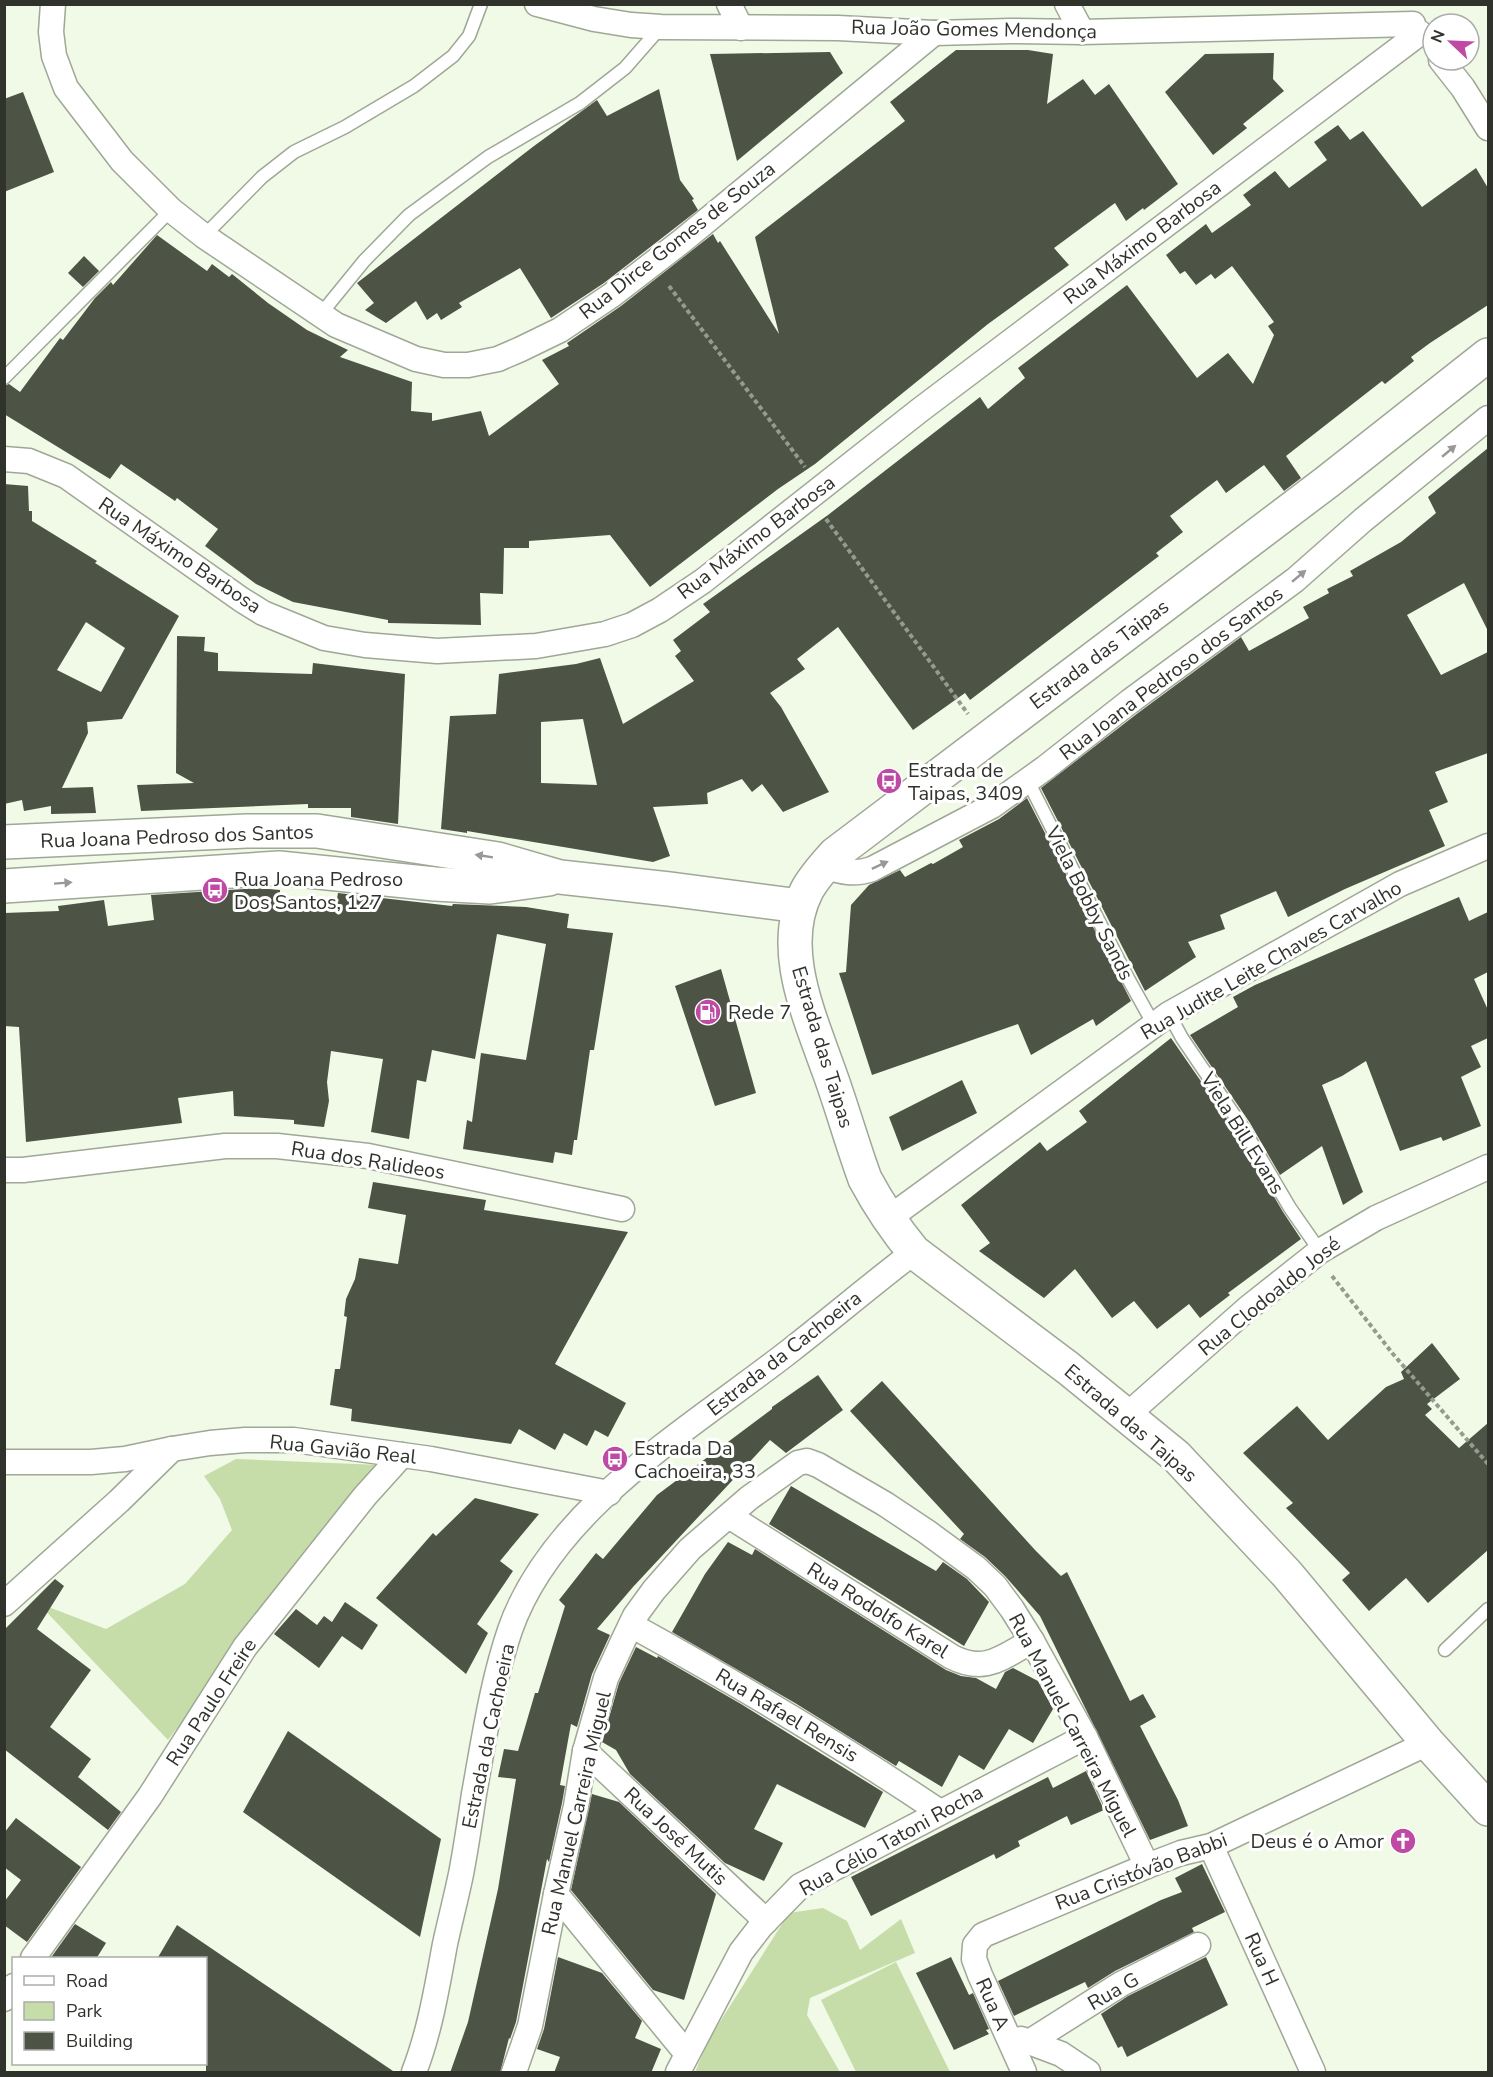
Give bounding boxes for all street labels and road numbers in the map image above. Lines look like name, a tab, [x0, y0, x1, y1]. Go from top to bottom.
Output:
street label: Rua João Gomes Mendonça	[851, 14, 1097, 45]
street label: Rua Dirce Gomes de Souza	[574, 155, 781, 325]
street label: Rua Máximo Barbosa	[1058, 174, 1227, 311]
street label: Rua Máximo Barbosa	[672, 469, 841, 606]
street label: Rua Máximo Barbosa	[93, 491, 266, 620]
street label: Rua Joana Pedroso dos Santos	[1054, 580, 1289, 767]
street label: Estrada das Taipas	[1024, 593, 1174, 716]
street label: Rua Joana Pedroso dos Santos	[40, 818, 314, 855]
street label: Viela Bobby Sands	[1039, 821, 1140, 985]
street label: Rua Judite Leite Chaves Carvalho	[1136, 874, 1407, 1046]
street label: Estrada das Taipas	[785, 963, 860, 1131]
street label: Viela Bill Evans	[1194, 1066, 1291, 1199]
street label: Rua dos Ralideos	[289, 1135, 447, 1186]
street label: Rua Clodoaldo José	[1193, 1231, 1346, 1362]
street label: Estrada da Cachoeira	[702, 1285, 867, 1422]
street label: Estrada das Taipas	[1059, 1358, 1203, 1489]
street label: Rua Gavião Real	[268, 1428, 418, 1471]
street label: Rua Rodolfo Karel	[802, 1556, 954, 1665]
street label: Rua Manuel Carreira Miguel	[1002, 1609, 1143, 1842]
street label: Rua Paulo Freire	[160, 1633, 263, 1771]
street label: Estrada da Cachoeira	[456, 1641, 521, 1831]
street label: Rua Rafael Rensis	[710, 1662, 863, 1769]
street label: Rua Manuel Carreira Miguel	[535, 1688, 618, 1938]
street label: Rua Célio Tatoni Rocha	[794, 1779, 988, 1902]
street label: Rua José Mutis	[618, 1781, 733, 1892]
street label: Rua Cristóvão Babbi	[1051, 1826, 1231, 1917]
street label: Rua H	[1238, 1928, 1285, 1990]
street label: Rua G	[1083, 1966, 1144, 2017]
street label: Rua A	[969, 1974, 1016, 2035]

